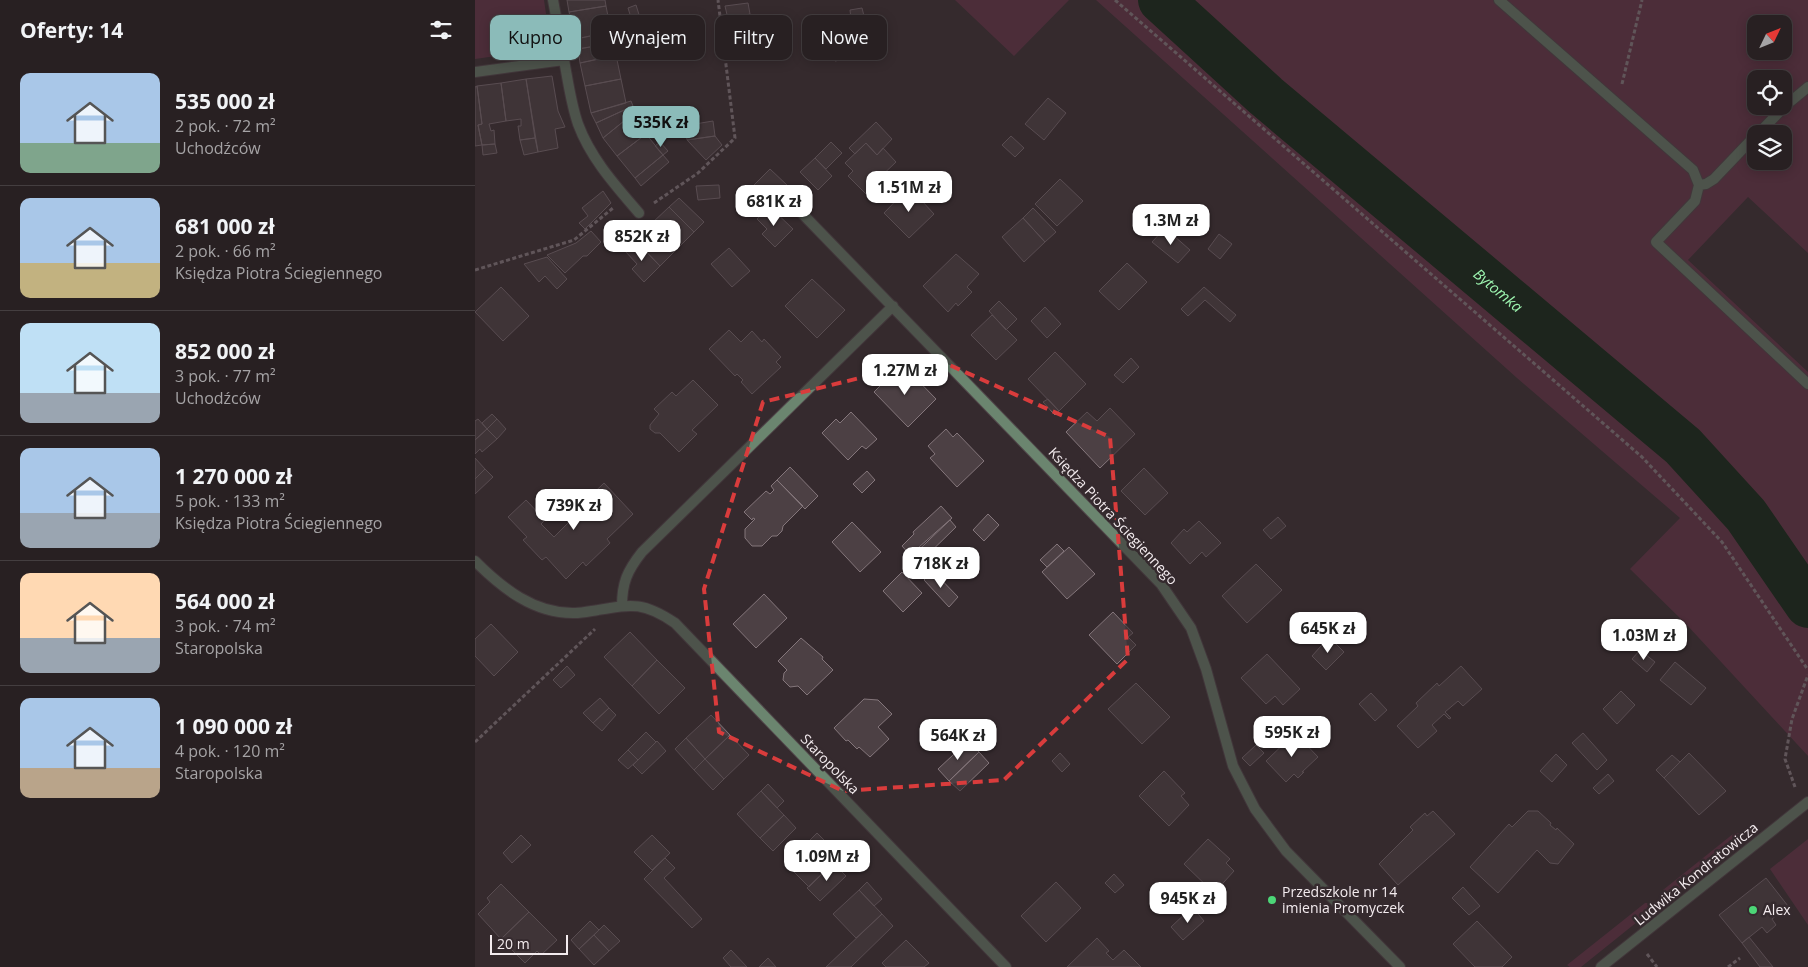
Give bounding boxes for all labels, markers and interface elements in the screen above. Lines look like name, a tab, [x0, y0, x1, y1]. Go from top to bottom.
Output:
chip: Kupno	[490, 15, 581, 60]
chip: Wynajem	[591, 15, 705, 60]
chip: Filtry	[715, 15, 792, 60]
chip: Nowe	[802, 15, 887, 60]
north arrow	[1747, 15, 1793, 60]
map controls	[1747, 15, 1792, 170]
text: Oferty: 14	[20, 16, 123, 44]
icon: filters	[427, 16, 455, 44]
button: locate	[1747, 70, 1792, 115]
text: 535 000 zł	[175, 87, 275, 115]
icon: home	[60, 93, 120, 153]
pin: 535K zł	[615, 106, 707, 148]
text: 535K zł	[634, 111, 688, 133]
text: 2 pok. · 72 m²	[175, 115, 276, 137]
button: layers	[1747, 125, 1792, 170]
text: Uchodźców	[175, 137, 261, 159]
pin: 1.51M zł	[857, 170, 961, 213]
text: 1.51M zł	[877, 176, 941, 198]
pin: 681K zł	[728, 184, 820, 227]
text: 681K zł	[747, 190, 801, 212]
pin: 1.3M zł	[1125, 204, 1217, 246]
text: 1.3M zł	[1144, 209, 1198, 231]
text: 681 000 zł	[175, 212, 275, 240]
icon: home	[60, 218, 120, 278]
pin: 852K zł	[596, 220, 688, 262]
text: 852K zł	[615, 225, 669, 247]
text: 2 pok. · 66 m²	[175, 240, 276, 262]
text: Księdza Piotra Ściegiennego	[175, 262, 382, 284]
water label: Bytomka	[1470, 263, 1528, 317]
text: 852 000 zł	[175, 337, 275, 365]
icon: home	[60, 343, 120, 403]
pin: 1.27M zł	[853, 354, 957, 396]
text: 1.27M zł	[873, 359, 937, 381]
text: 3 pok. · 77 m²	[175, 365, 276, 387]
text: Uchodźców	[175, 387, 261, 409]
street label: Księdza Piotra Ściegiennego	[1045, 443, 1182, 589]
text: 1 270 000 zł	[175, 462, 292, 490]
icon: home	[60, 468, 120, 528]
pin: 739K zł	[528, 488, 620, 531]
text: 5 pok. · 133 m²	[175, 490, 285, 512]
text: 739K zł	[547, 494, 601, 516]
text: Księdza Piotra Ściegiennego	[175, 512, 382, 534]
pin: 718K zł	[895, 546, 987, 589]
text: 718K zł	[914, 552, 968, 574]
text: 564 000 zł	[175, 587, 275, 615]
icon: home	[60, 593, 120, 653]
pin: 645K zł	[1282, 612, 1374, 654]
text: 3 pok. · 74 m²	[175, 615, 276, 637]
text: 645K zł	[1301, 617, 1355, 639]
pin: 1.03M zł	[1592, 618, 1696, 661]
text: 1.03M zł	[1612, 624, 1676, 646]
text: Staropolska	[175, 637, 263, 659]
text: 1 090 000 zł	[175, 712, 292, 740]
pin: 595K zł	[1246, 716, 1338, 758]
icon: home	[60, 718, 120, 778]
pin: 564K zł	[912, 718, 1004, 761]
text: 595K zł	[1265, 721, 1319, 743]
text: 564K zł	[931, 724, 985, 746]
street label: Staropolska	[797, 729, 864, 798]
text: 4 pok. · 120 m²	[175, 740, 285, 762]
text: Staropolska	[175, 762, 263, 784]
street label: Ludwika Kondratowicza	[1630, 818, 1762, 929]
pin: 1.09M zł	[775, 840, 879, 882]
text: 1.09M zł	[795, 845, 859, 867]
pin: 945K zł	[1142, 882, 1234, 924]
place label: Przedszkole nr 14 imienia Promyczek	[1282, 882, 1405, 917]
text: 945K zł	[1161, 887, 1215, 909]
marker: Przedszkole nr 14 imienia Promyczek	[1266, 894, 1278, 906]
place label: Alex	[1763, 900, 1791, 919]
marker: Alex	[1747, 904, 1759, 916]
scale bar	[490, 932, 567, 955]
text: 20 m	[497, 934, 530, 953]

